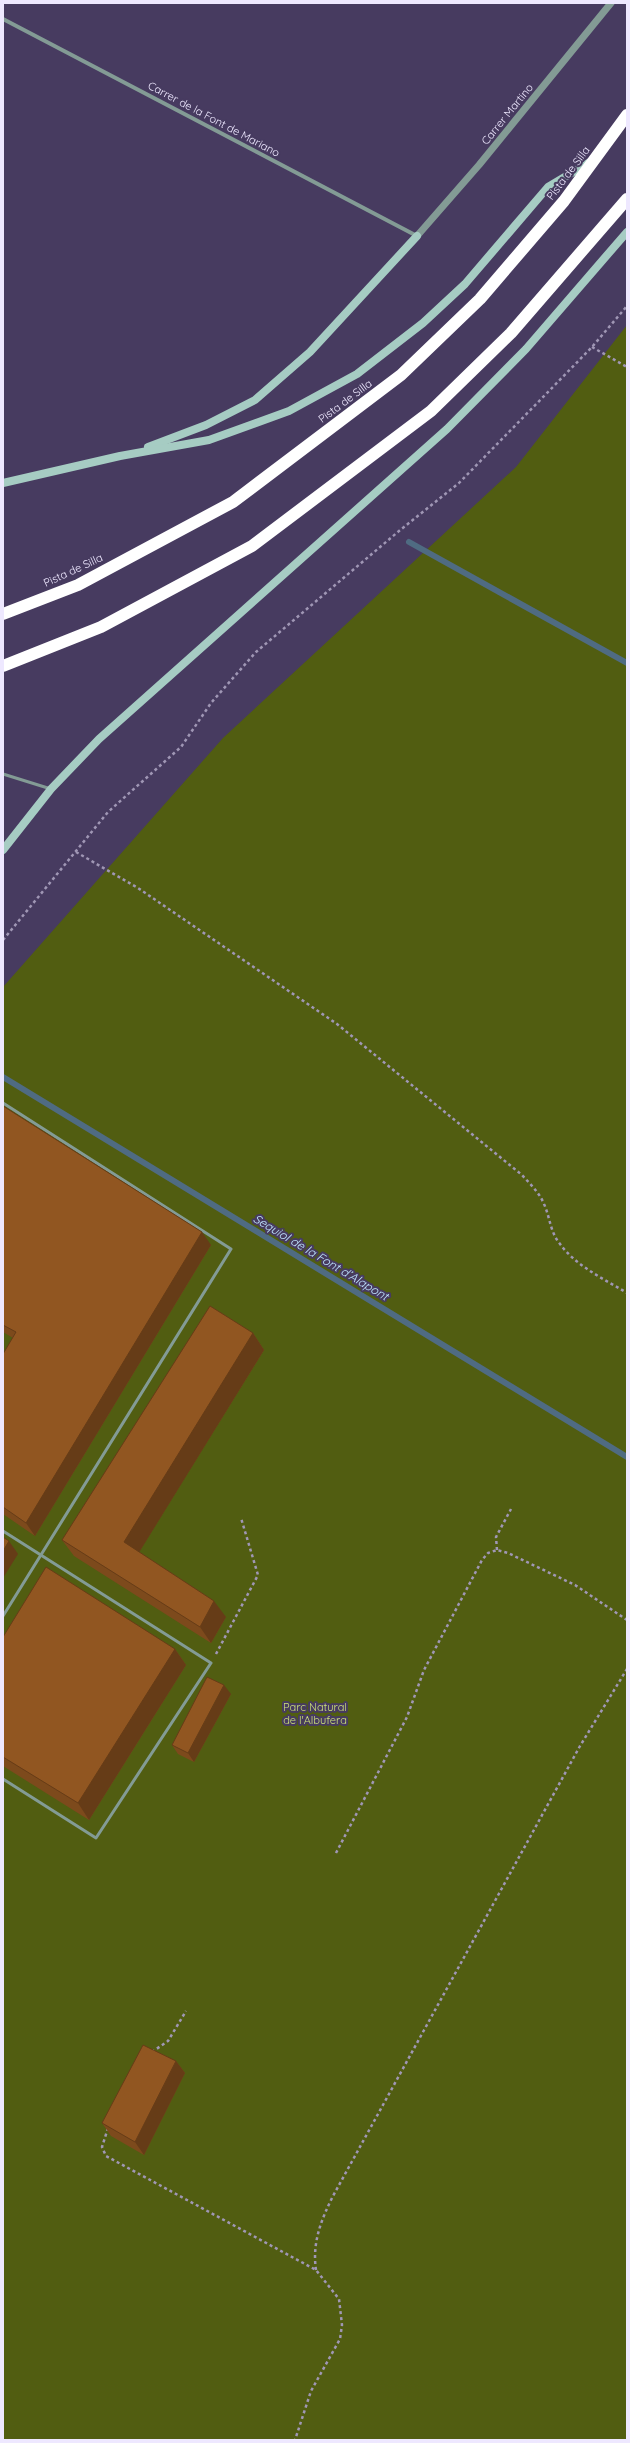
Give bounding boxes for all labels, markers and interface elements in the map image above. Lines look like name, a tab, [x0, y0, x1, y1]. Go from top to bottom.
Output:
street label: Carrer de la Font de Mariano	[146, 78, 283, 160]
street label: Carrer Martino	[478, 80, 536, 147]
street label: Pista de Silla	[543, 143, 593, 203]
street label: Pista de Silla	[315, 376, 375, 426]
street label: Pista de Silla	[41, 550, 105, 590]
water label: Sequiol de la Font d’Alapont	[251, 1211, 393, 1304]
park label: Parc Natural de l'Albufera	[283, 1700, 347, 1727]

